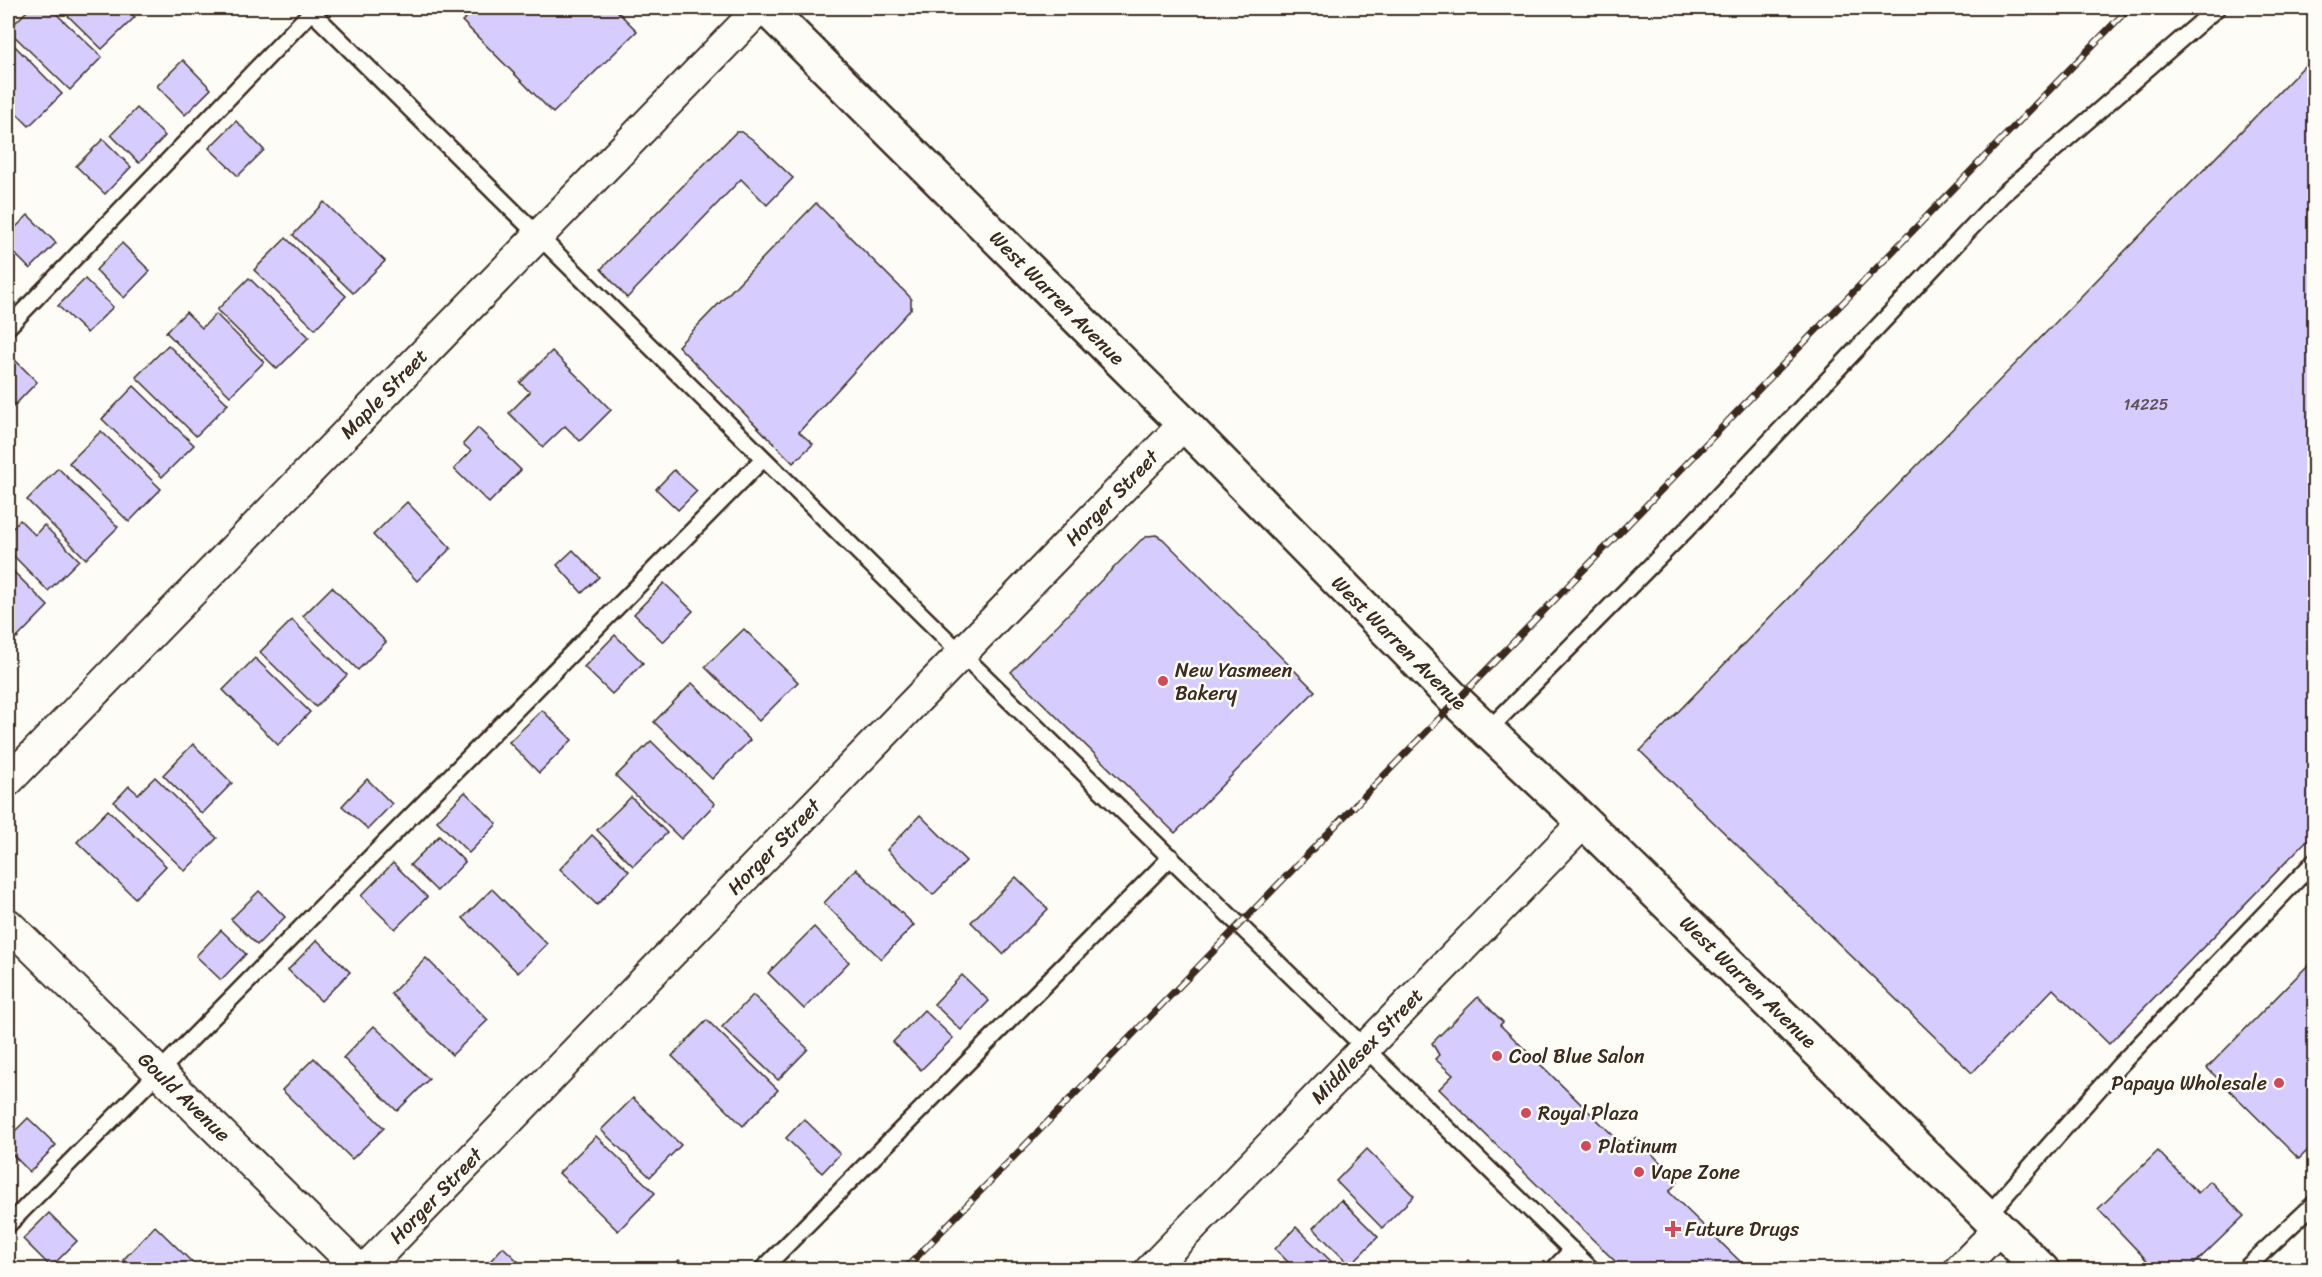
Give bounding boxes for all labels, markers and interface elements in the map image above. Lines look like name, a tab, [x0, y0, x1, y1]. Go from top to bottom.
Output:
street label: West Warren Avenue	[981, 222, 1133, 374]
street label: Maple Street	[331, 340, 437, 448]
house number: 14225	[2123, 390, 2169, 419]
street label: Horger Street	[1056, 441, 1168, 555]
street label: West Warren Avenue	[1323, 567, 1475, 719]
place label: New Yasmeen Bakery	[1175, 653, 1293, 711]
marker: New Yasmeen Bakery	[1156, 674, 1170, 688]
street label: Horger Street	[718, 790, 830, 904]
street label: West Warren Avenue	[1671, 907, 1825, 1058]
street label: Middlesex Street	[1302, 979, 1432, 1113]
place label: Cool Blue Salon	[1509, 1039, 1645, 1074]
street label: Gould Avenue	[129, 1043, 239, 1151]
marker: Cool Blue Salon	[1490, 1049, 1504, 1063]
place label: Papaya Wholesale	[2111, 1066, 2267, 1101]
marker: Papaya Wholesale	[2272, 1076, 2286, 1090]
place label: Royal Plaza	[1538, 1096, 1639, 1131]
marker: Royal Plaza	[1519, 1106, 1533, 1120]
place label: Platinum	[1598, 1129, 1677, 1164]
street label: Horger Street	[380, 1139, 492, 1253]
marker: Platinum	[1579, 1139, 1593, 1153]
place label: Vape Zone	[1651, 1155, 1740, 1190]
marker: Vape Zone	[1632, 1165, 1646, 1179]
place label: Future Drugs	[1685, 1212, 1800, 1247]
marker: Future Drugs	[1666, 1222, 1680, 1236]

